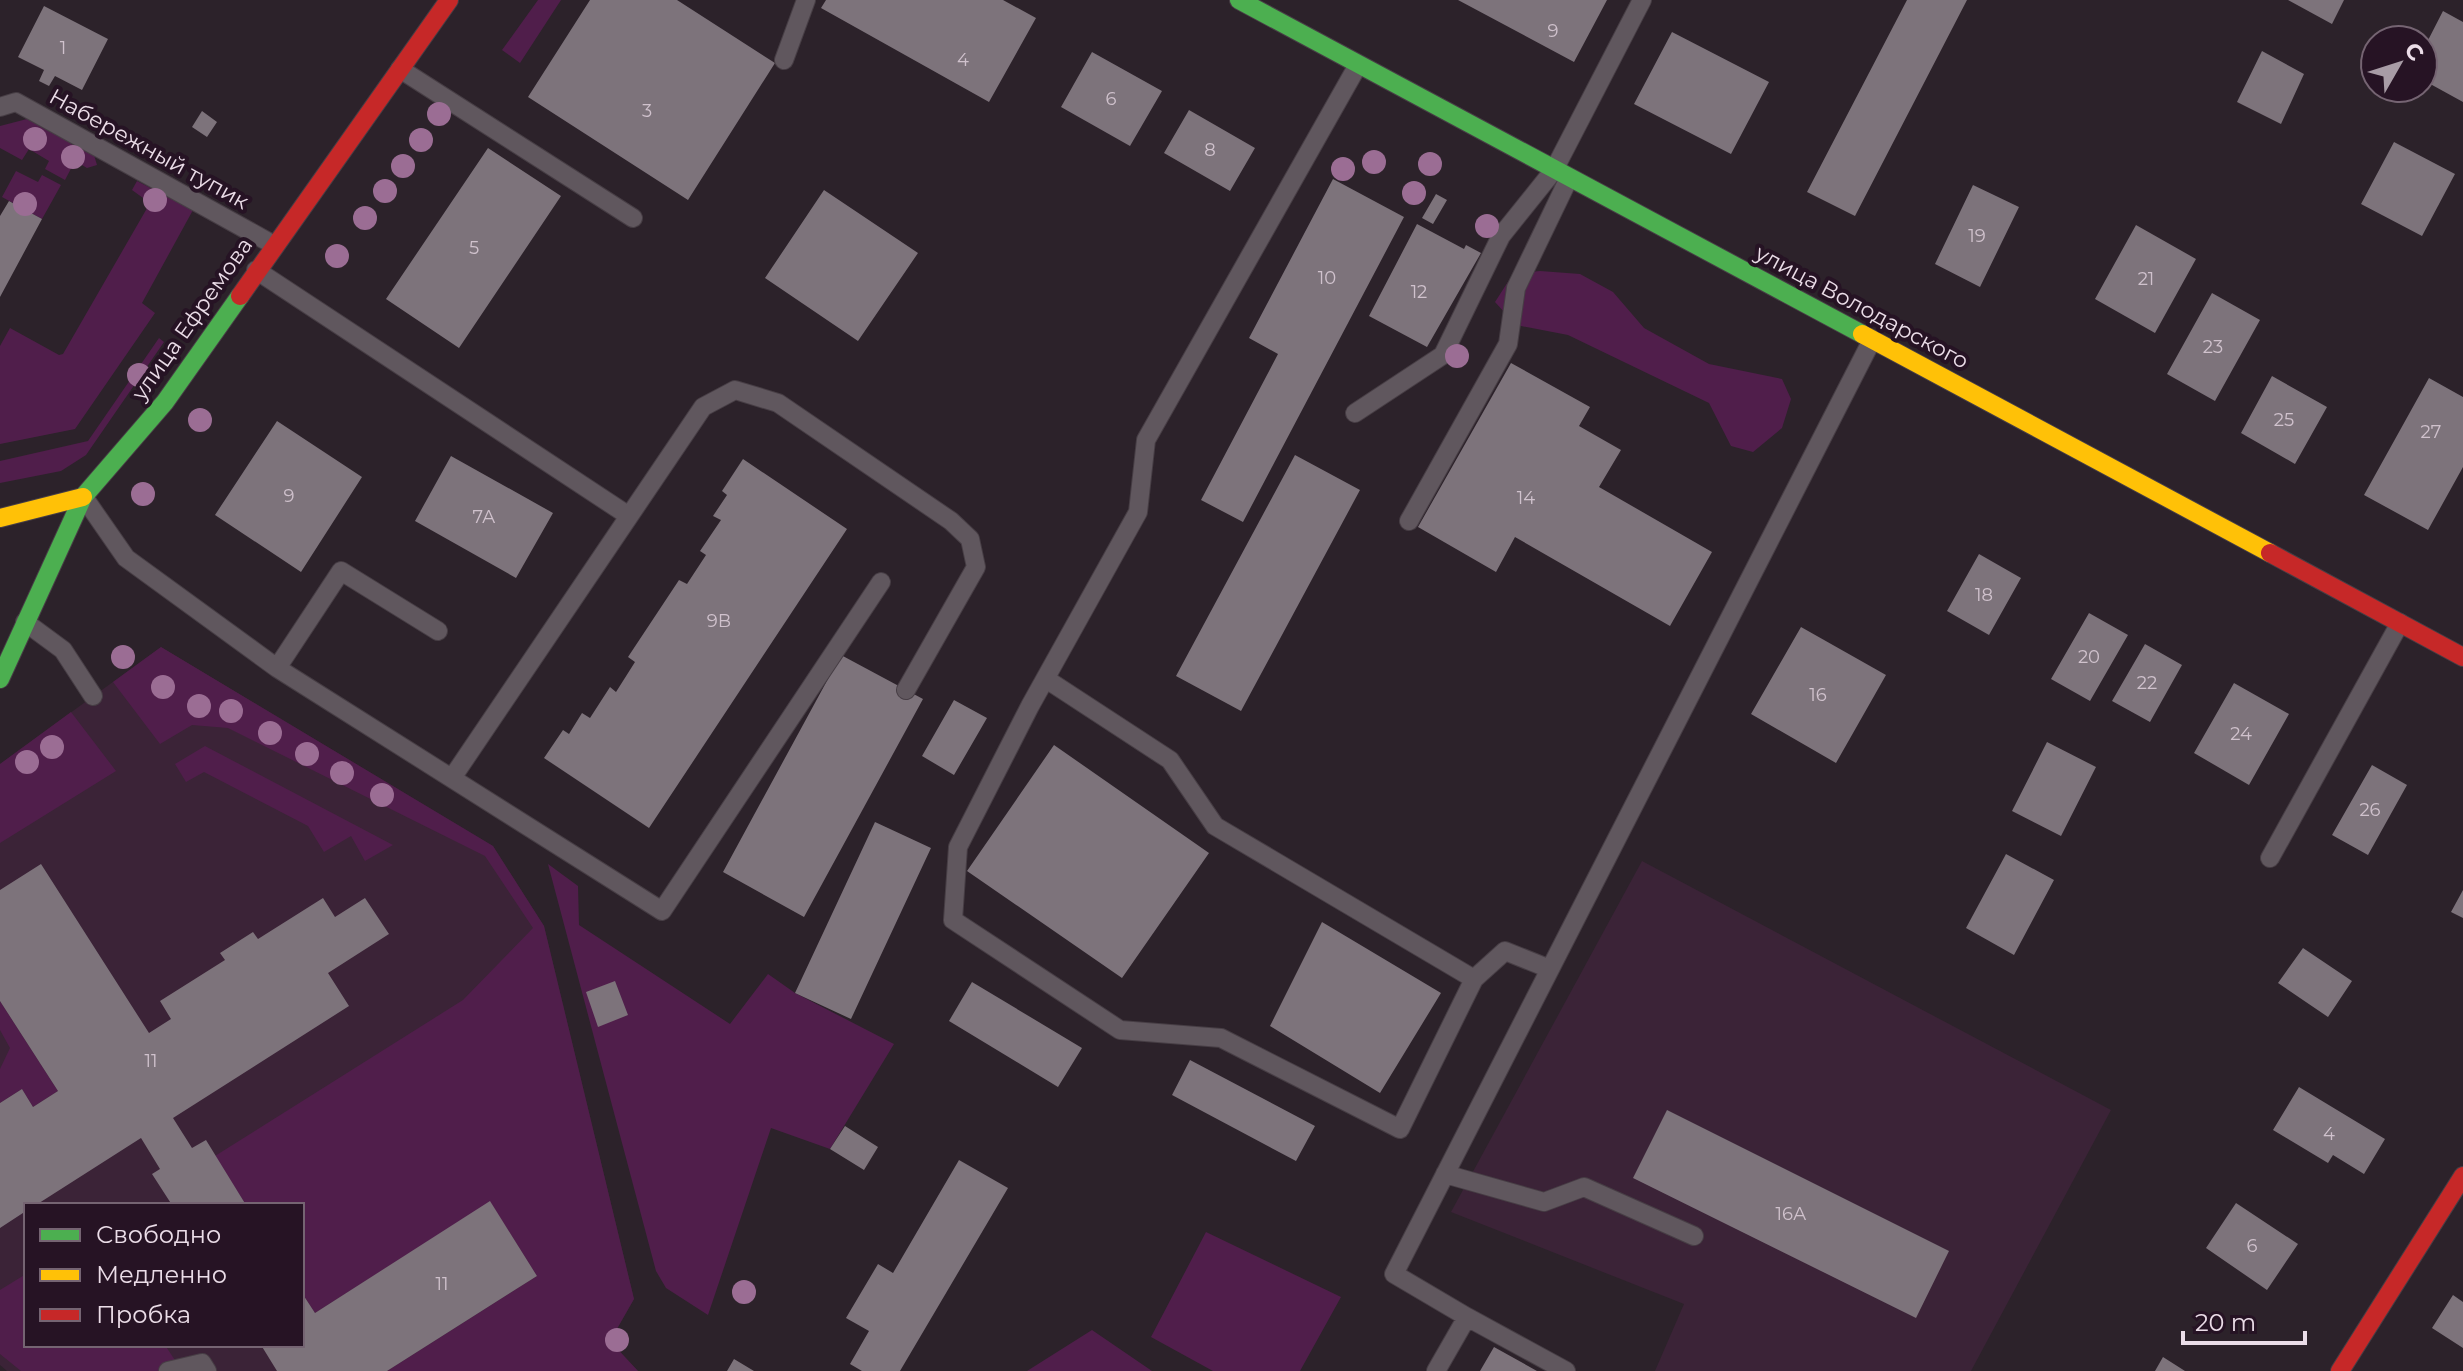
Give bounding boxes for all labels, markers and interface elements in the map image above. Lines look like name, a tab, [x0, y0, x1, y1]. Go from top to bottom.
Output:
house number: 9	[1548, 20, 1559, 42]
north arrow	[2359, 24, 2439, 104]
house number: 1	[60, 37, 66, 59]
text: С	[2399, 37, 2430, 66]
house number: 4	[957, 49, 969, 71]
street label: Набережный тупик	[45, 83, 254, 215]
house number: 6	[1106, 88, 1117, 110]
house number: 3	[642, 100, 652, 122]
house number: 8	[1204, 139, 1216, 161]
house number: 19	[1968, 225, 1986, 247]
street label: улица Ефремова	[125, 232, 258, 406]
house number: 5	[469, 237, 479, 259]
street label: улица Володарского	[1750, 239, 1973, 375]
house number: 10	[1318, 267, 1336, 289]
house number: 21	[2138, 268, 2154, 290]
house number: 12	[1411, 281, 1427, 303]
house number: 23	[2203, 336, 2223, 358]
house number: 25	[2274, 409, 2294, 431]
house number: 27	[2421, 421, 2441, 443]
house number: 9	[284, 485, 295, 507]
house number: 14	[1517, 487, 1535, 509]
house number: 7А	[473, 506, 496, 528]
house number: 18	[1975, 584, 1993, 606]
house number: 9В	[707, 610, 731, 632]
house number: 20	[2078, 646, 2100, 668]
house number: 22	[2137, 672, 2157, 694]
house number: 16	[1809, 684, 1827, 706]
house number: 24	[2230, 723, 2252, 745]
house number: 26	[2359, 799, 2381, 821]
house number: 11	[145, 1050, 158, 1072]
house number: 4	[2323, 1123, 2335, 1145]
legend	[24, 1203, 304, 1347]
house number: 16А	[1776, 1203, 1807, 1225]
text: Свободно	[96, 1220, 221, 1249]
house number: 6	[2247, 1235, 2258, 1257]
text: Медленно	[96, 1260, 227, 1289]
house number: 11	[436, 1273, 449, 1295]
scale bar	[2183, 1295, 2305, 1345]
text: Пробка	[96, 1300, 191, 1329]
text: 20 m	[2195, 1308, 2256, 1337]

